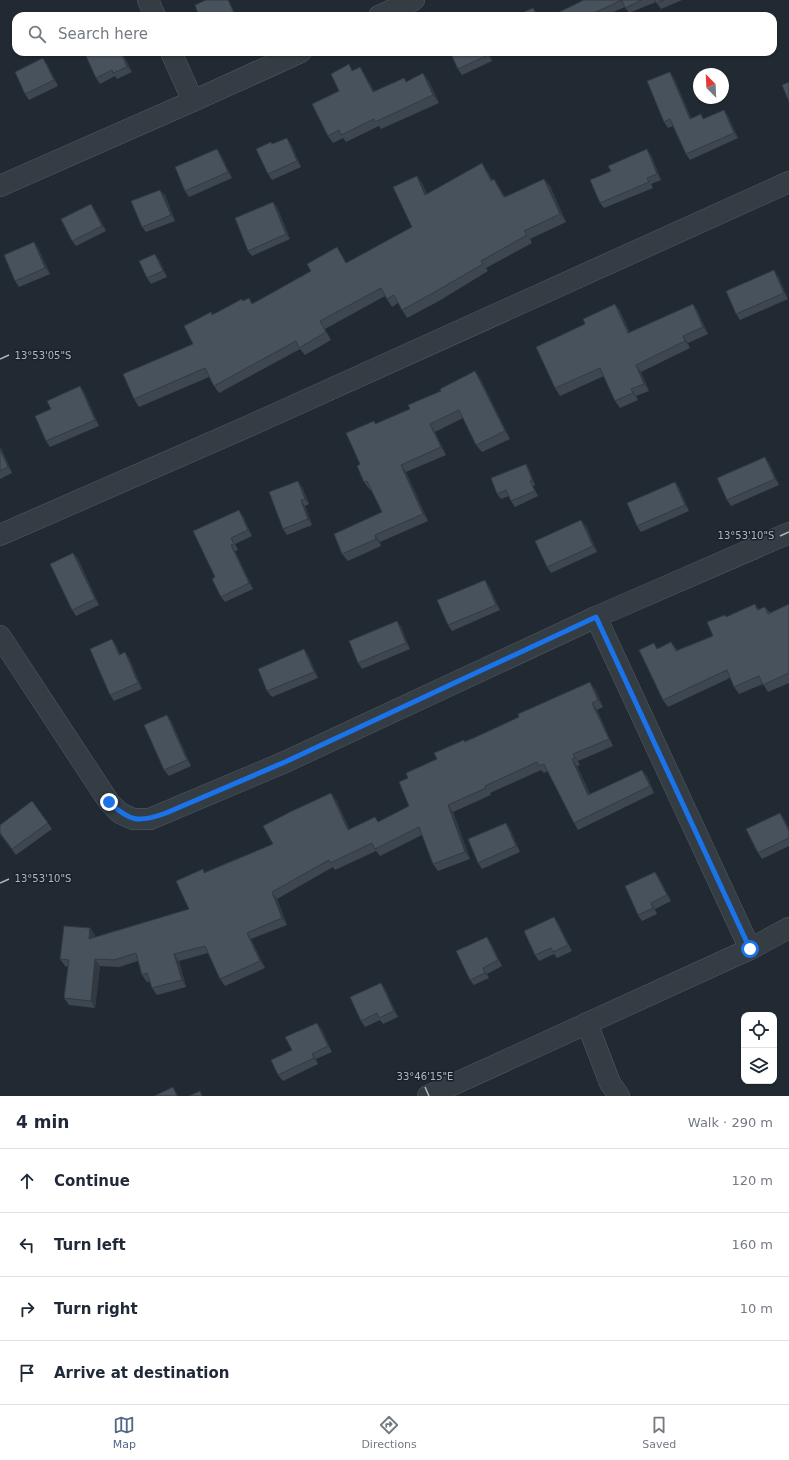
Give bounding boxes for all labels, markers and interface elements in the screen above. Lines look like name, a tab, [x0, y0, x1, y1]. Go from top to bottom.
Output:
search box	[12, 12, 777, 56]
icon: search	[26, 23, 48, 45]
text: Search here	[58, 25, 148, 43]
north arrow	[693, 68, 729, 104]
text: 13°53'05"S	[15, 350, 71, 361]
text: 13°53'10"S	[718, 530, 774, 541]
route end	[100, 793, 118, 811]
text: 13°53'10"S	[15, 873, 71, 884]
route start	[741, 940, 759, 958]
map controls	[741, 1012, 777, 1084]
button: locate	[741, 1012, 777, 1048]
button: layers	[741, 1048, 777, 1084]
text: 33°46'15"E	[397, 1071, 453, 1082]
text: 4 min	[16, 1112, 69, 1132]
text: Walk · 290 m	[688, 1115, 773, 1130]
icon: ahead	[16, 1170, 38, 1192]
text: Continue	[54, 1172, 130, 1190]
text: 120 m	[731, 1173, 773, 1188]
icon: left	[16, 1234, 38, 1256]
text: Turn left	[54, 1236, 126, 1254]
text: 160 m	[731, 1237, 773, 1252]
icon: right	[16, 1298, 38, 1320]
text: Turn right	[54, 1300, 138, 1318]
text: 10 m	[740, 1301, 773, 1316]
icon: arrive	[16, 1362, 38, 1384]
text: Arrive at destination	[54, 1364, 229, 1382]
tab: Map	[113, 1414, 136, 1451]
tab: Directions	[361, 1414, 417, 1451]
tab: Saved	[642, 1414, 676, 1451]

